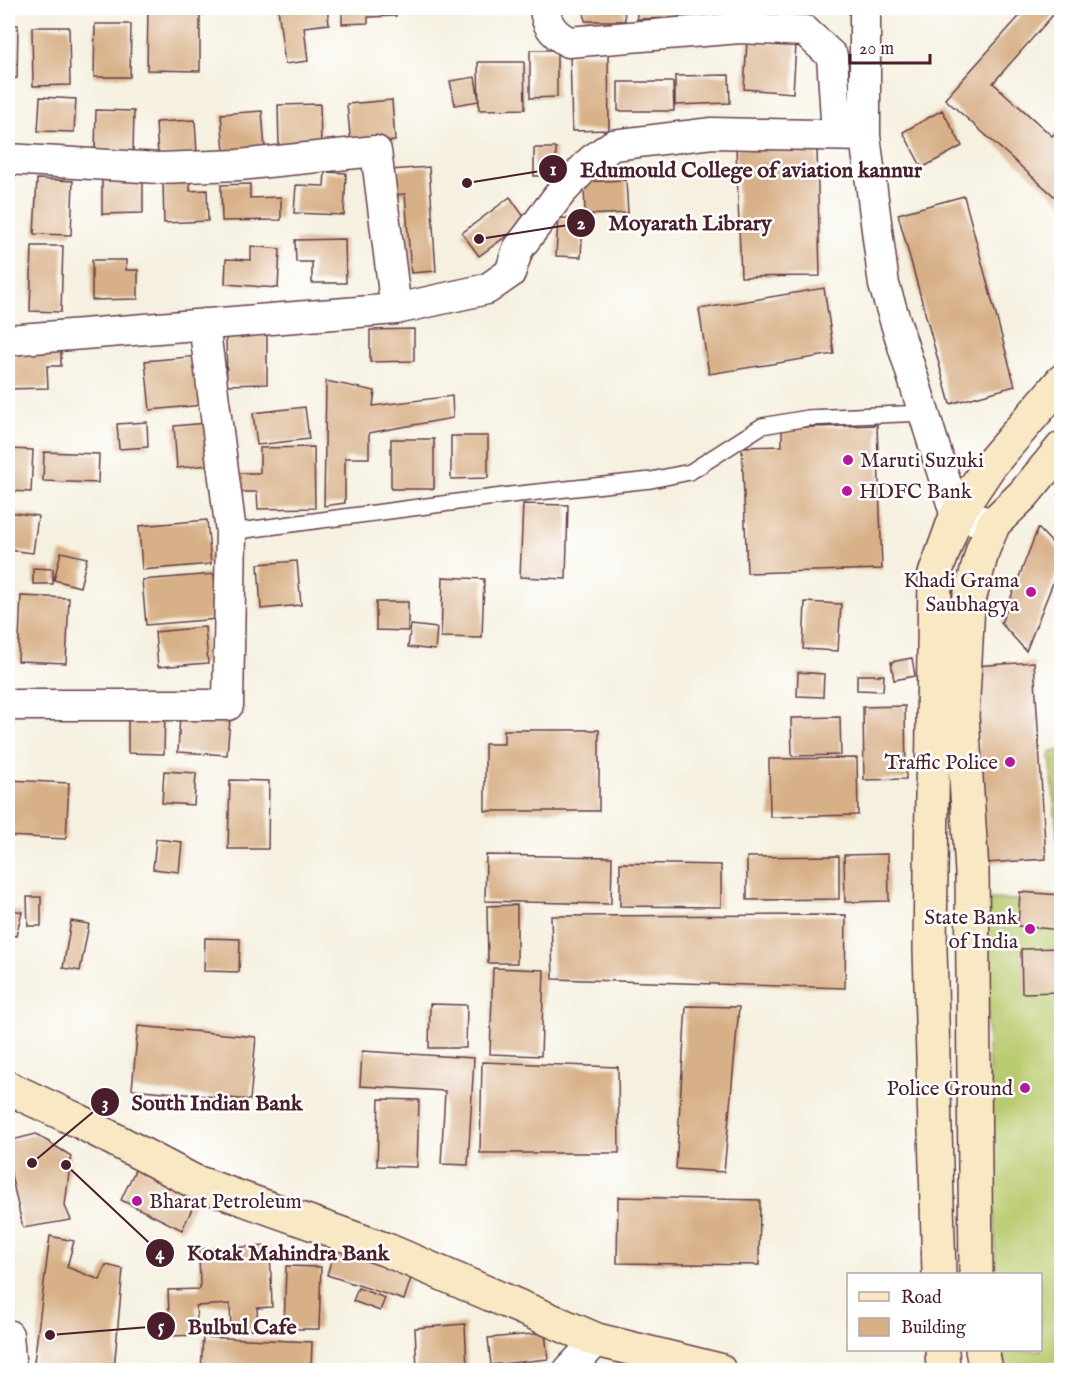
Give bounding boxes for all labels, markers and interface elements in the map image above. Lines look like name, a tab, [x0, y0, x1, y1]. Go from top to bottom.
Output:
scale bar	[850, 27, 930, 65]
text: 20 m	[859, 38, 894, 61]
callout: Edumould College of aviation kannur	[538, 149, 934, 189]
text: Edumould College of aviation kannur	[580, 157, 923, 185]
text: 1	[550, 159, 557, 182]
callout: Moyarath Library	[566, 203, 784, 243]
text: Moyarath Library	[608, 210, 773, 238]
text: 2	[577, 213, 586, 236]
place label: Maruti Suzuki	[860, 448, 984, 475]
marker: Maruti Suzuki	[841, 453, 855, 467]
place label: HDFC Bank	[859, 479, 973, 506]
marker: HDFC Bank	[840, 484, 854, 498]
place label: Khadi Grama Saubhagya	[903, 568, 1020, 619]
marker: Khadi Grama Saubhagya	[1024, 585, 1038, 599]
place label: Traffic Police	[885, 750, 998, 777]
marker: Traffic Police	[1003, 755, 1017, 769]
place label: State Bank of India	[924, 905, 1019, 956]
marker: State Bank of India	[1023, 922, 1037, 936]
place label: Police Ground	[887, 1076, 1014, 1103]
marker: Police Ground	[1018, 1081, 1032, 1095]
callout: South Indian Bank	[90, 1082, 315, 1122]
text: South Indian Bank	[132, 1090, 304, 1118]
text: 3	[102, 1093, 108, 1116]
place label: Bharat Petroleum	[149, 1189, 302, 1216]
marker: Bharat Petroleum	[130, 1194, 144, 1208]
callout: Kotak Mahindra Bank	[145, 1233, 402, 1273]
text: Kotak Mahindra Bank	[187, 1240, 390, 1268]
text: 4	[156, 1243, 166, 1266]
legend	[847, 1273, 1042, 1351]
text: Road	[901, 1287, 942, 1310]
callout: Bulbul Cafe	[146, 1306, 309, 1346]
text: Bulbul Cafe	[187, 1314, 297, 1342]
text: 5	[158, 1316, 165, 1339]
text: Building	[901, 1317, 966, 1340]

